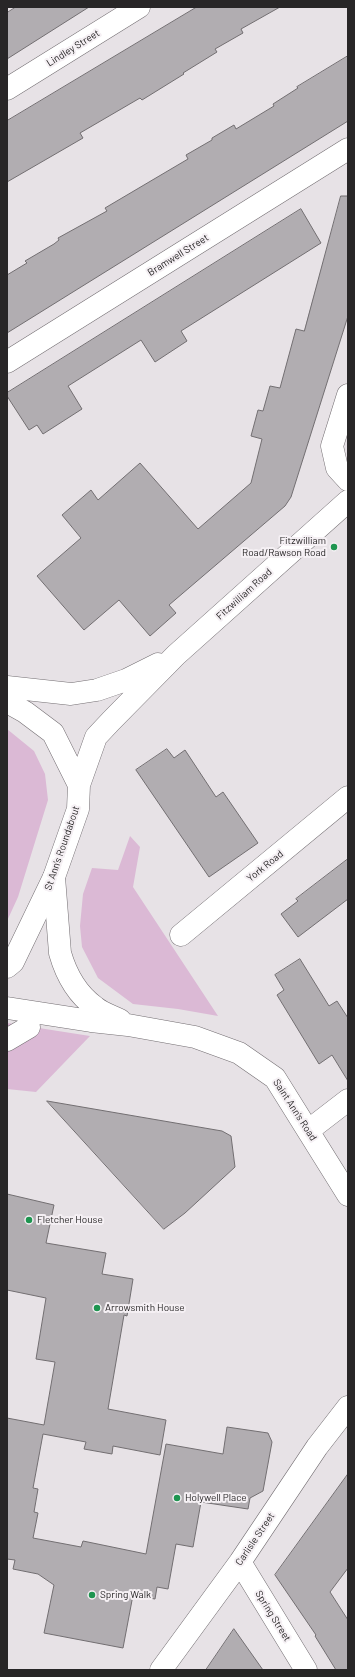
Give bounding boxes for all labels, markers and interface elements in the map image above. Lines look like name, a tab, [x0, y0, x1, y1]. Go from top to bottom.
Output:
street label: Lindley Street	[44, 27, 102, 69]
street label: Bramwell Street	[145, 232, 211, 278]
place label: Fitzwilliam Road/Rawson Road	[242, 535, 326, 558]
marker: Fitzwilliam Road/Rawson Road	[329, 542, 339, 552]
street label: Fitzwilliam Road	[214, 566, 274, 622]
street label: St Ann's Roundabout	[42, 804, 82, 892]
street label: York Road	[244, 848, 286, 884]
street label: Saint Ann's Road	[271, 1077, 319, 1143]
place label: Fletcher House	[37, 1214, 103, 1226]
marker: Fletcher House	[24, 1215, 34, 1225]
place label: Arrowsmith House	[105, 1302, 185, 1314]
marker: Arrowsmith House	[92, 1303, 102, 1313]
place label: Holywell Place	[185, 1492, 247, 1504]
marker: Holywell Place	[172, 1493, 182, 1503]
street label: Carlisle Street	[233, 1510, 277, 1568]
street label: Spring Street	[253, 1588, 293, 1644]
place label: Spring Walk	[100, 1589, 151, 1601]
marker: Spring Walk	[87, 1590, 97, 1600]

